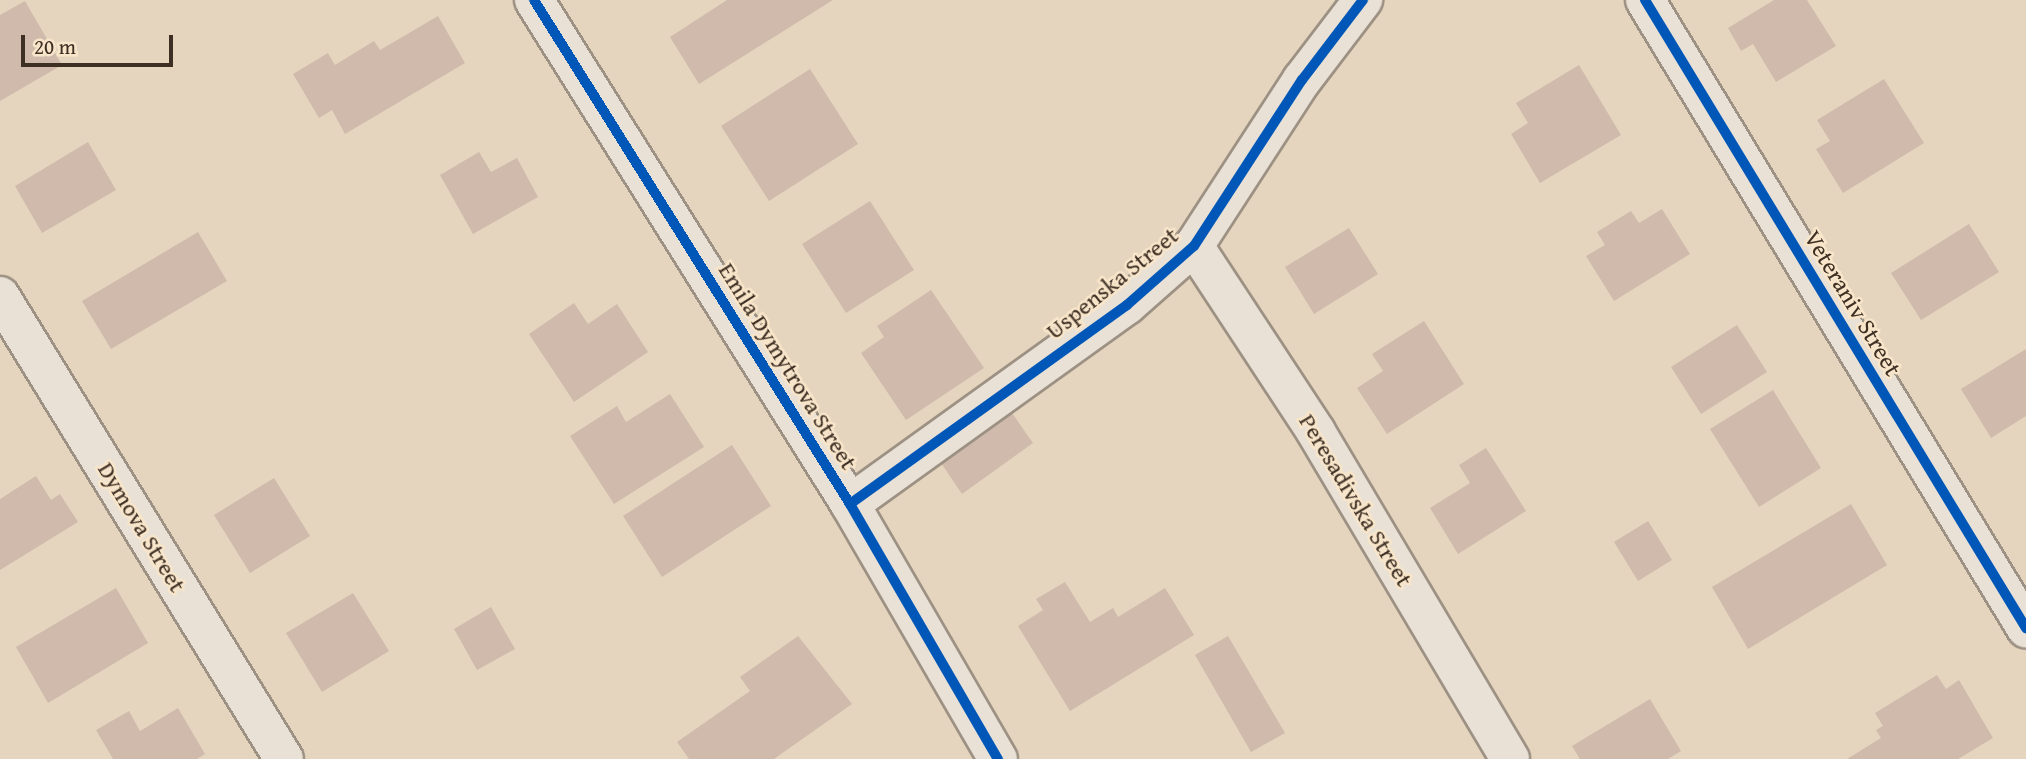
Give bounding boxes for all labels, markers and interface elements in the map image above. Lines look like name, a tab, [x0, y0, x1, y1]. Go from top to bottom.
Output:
scale bar	[24, 21, 177, 65]
text: 20 m	[34, 31, 76, 62]
street label: Uspenska Street	[1040, 221, 1184, 345]
street label: Veteraniv Street	[1798, 225, 1908, 381]
street label: Emila Dymytrova Street	[713, 257, 863, 475]
street label: Peresadivska Street	[1293, 408, 1419, 592]
street label: Dymova Street	[92, 457, 192, 597]

